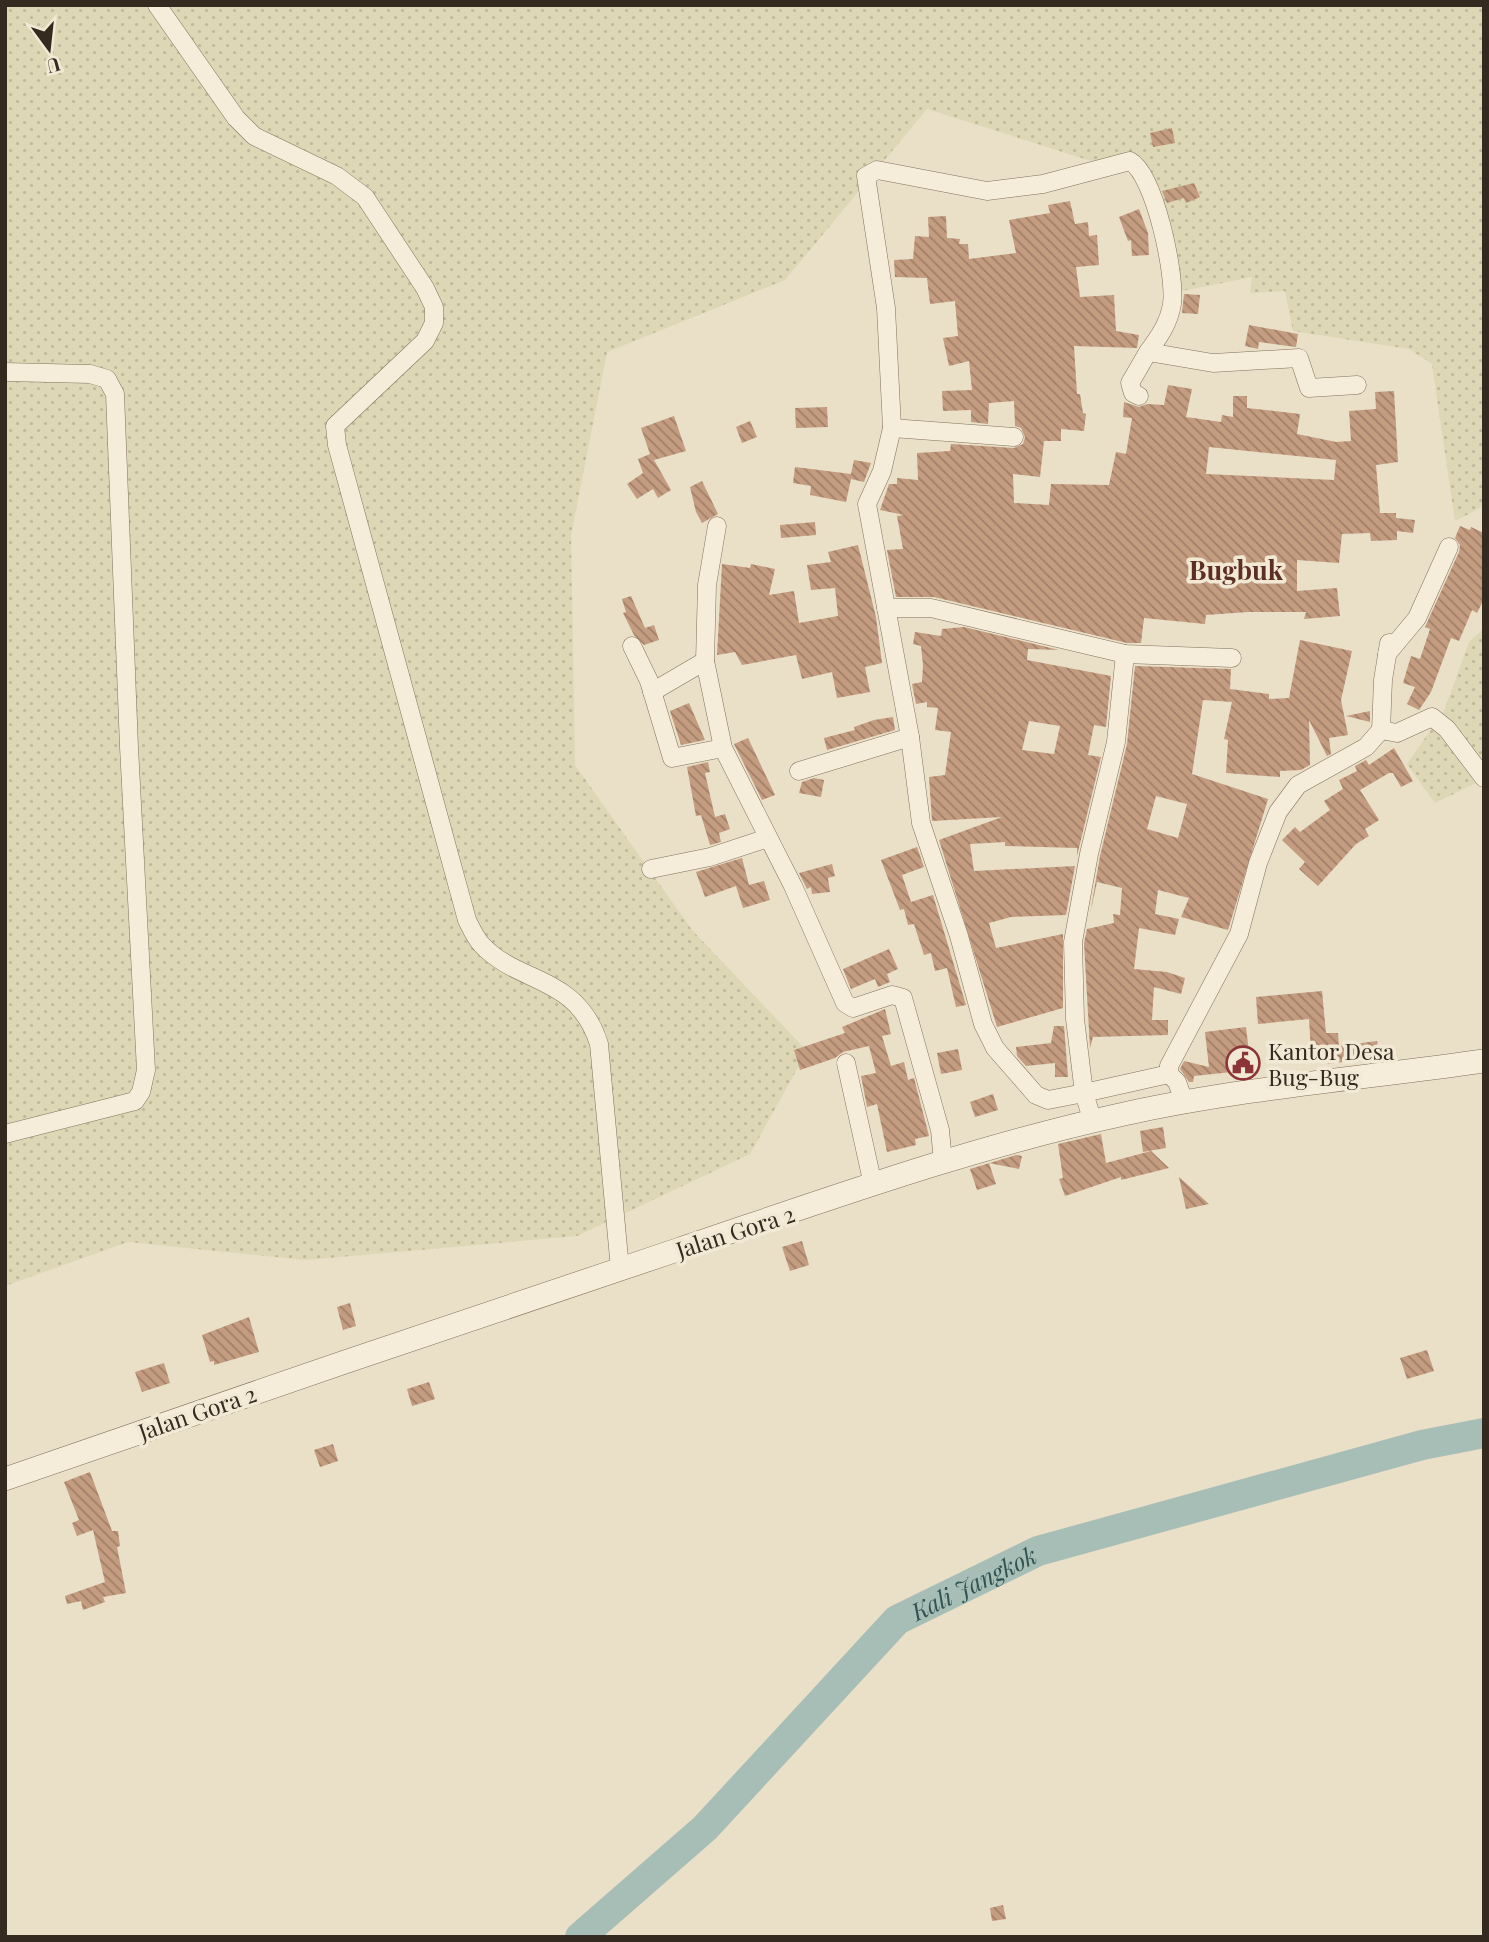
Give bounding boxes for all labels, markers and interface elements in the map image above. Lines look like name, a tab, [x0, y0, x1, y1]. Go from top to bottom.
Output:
north arrow	[14, 14, 84, 84]
text: U	[44, 52, 63, 81]
district label: Bugbuk	[1189, 552, 1284, 587]
place label: Kantor Desa Bug-Bug	[1268, 1035, 1395, 1092]
public building icon: Kantor Desa Bug-Bug	[1224, 1044, 1262, 1082]
street label: Jalan Gora 2	[671, 1197, 798, 1265]
street label: Jalan Gora 2	[133, 1377, 260, 1447]
water label: Kali Jangkok	[904, 1538, 1042, 1627]

